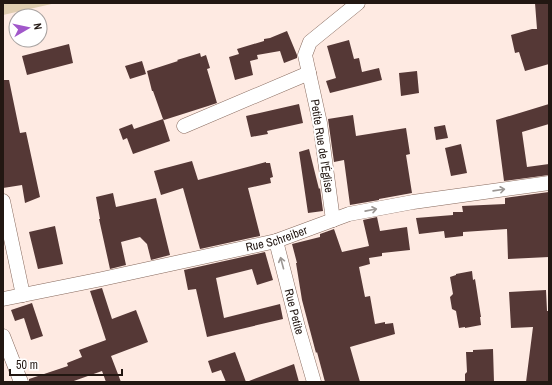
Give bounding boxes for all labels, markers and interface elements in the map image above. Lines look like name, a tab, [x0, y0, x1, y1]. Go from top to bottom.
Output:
north arrow	[8, 8, 48, 48]
text: N	[30, 22, 45, 31]
street label: Petite Rue de l'Église	[307, 98, 337, 194]
one-way arrow	[492, 186, 505, 193]
one-way arrow	[364, 206, 377, 214]
street label: Rue Schreiber	[244, 222, 310, 255]
one-way arrow	[277, 257, 285, 270]
street label: Rue Petite	[281, 287, 308, 336]
scale bar	[10, 351, 122, 377]
text: 50 m	[16, 357, 38, 373]

